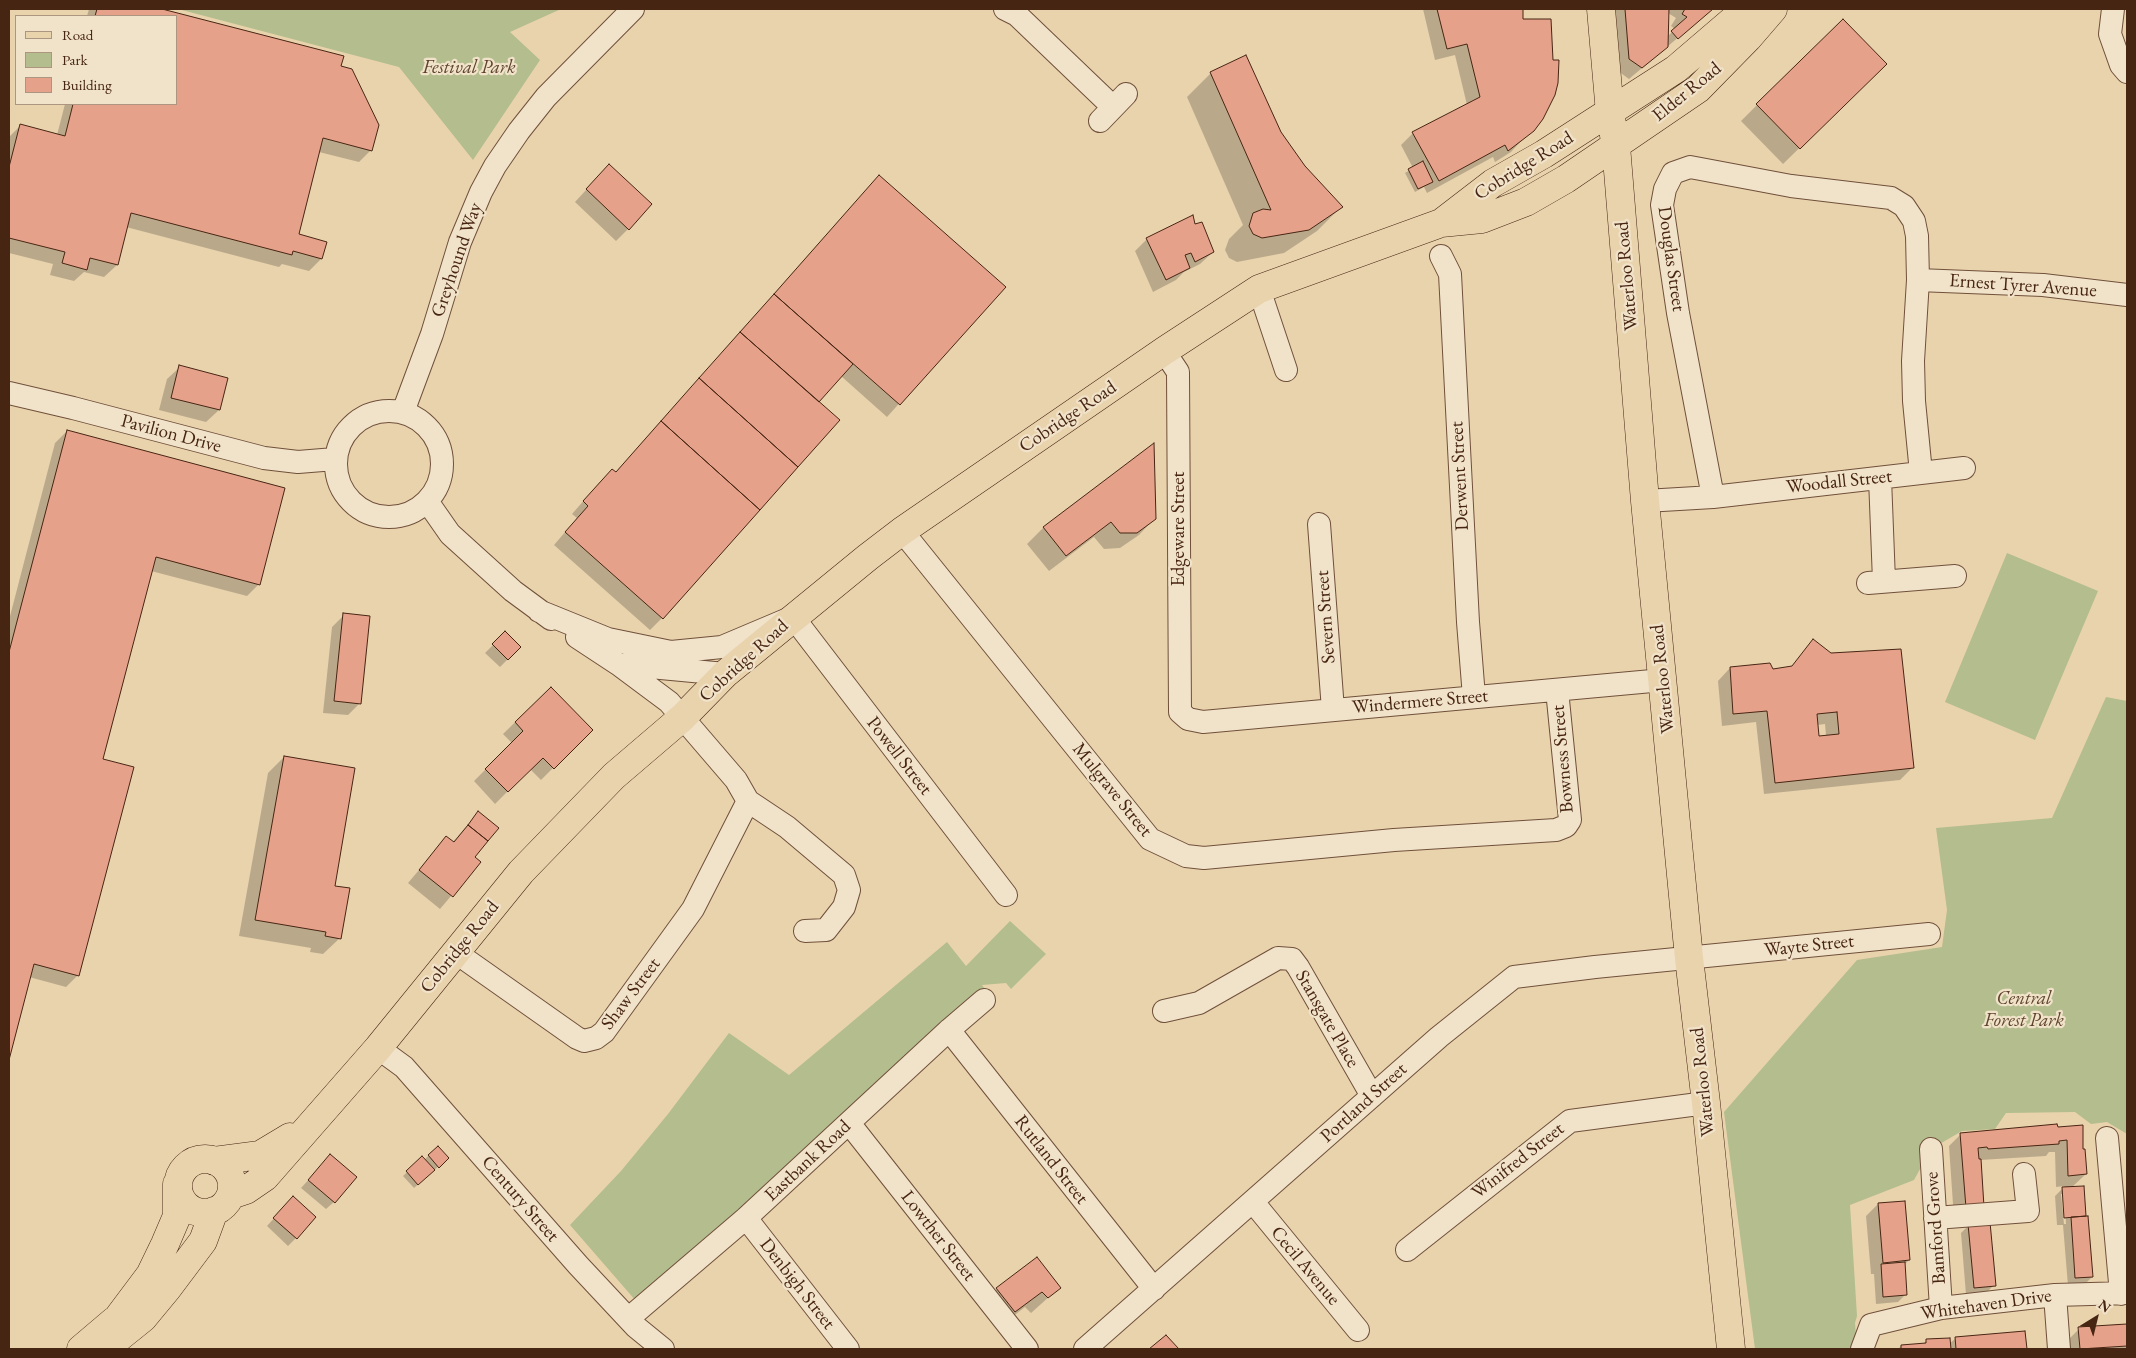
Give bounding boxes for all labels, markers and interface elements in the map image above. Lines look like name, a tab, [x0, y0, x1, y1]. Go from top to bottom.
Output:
legend	[15, 15, 178, 105]
text: Road	[62, 25, 93, 44]
text: Park	[62, 50, 88, 69]
park label: Festival Park	[422, 57, 516, 79]
street label: Elder Road	[1648, 57, 1726, 127]
text: Building	[62, 75, 112, 94]
street label: Cobridge Road	[1470, 127, 1578, 205]
street label: Greyhound Way	[427, 200, 487, 320]
street label: Douglas Street	[1652, 205, 1690, 313]
street label: Waterloo Road	[1611, 220, 1643, 332]
street label: Ernest Tyrer Avenue	[1948, 269, 2098, 303]
street label: Cobridge Road	[1015, 376, 1121, 458]
street label: Pavilion Drive	[118, 410, 224, 458]
street label: Derwent Street	[1446, 421, 1474, 531]
street label: Woodall Street	[1785, 465, 1893, 499]
street label: Edgeware Street	[1168, 471, 1190, 587]
street label: Severn Street	[1311, 570, 1341, 664]
street label: Cobridge Road	[695, 615, 793, 707]
street label: Waterloo Road	[1646, 623, 1680, 735]
street label: Windermere Street	[1351, 685, 1489, 719]
street label: Bowness Street	[1547, 704, 1579, 814]
street label: Powell Street	[861, 712, 937, 800]
street label: Mulgrave Street	[1067, 738, 1157, 842]
street label: Cobridge Road	[416, 896, 504, 998]
street label: Wayte Street	[1763, 930, 1855, 962]
street label: Shaw Street	[597, 953, 665, 1035]
street label: Stansgate Place	[1290, 966, 1364, 1072]
park label: Central Forest Park	[1984, 988, 2064, 1032]
street label: Waterloo Road	[1686, 1026, 1720, 1138]
street label: Portland Street	[1316, 1058, 1412, 1148]
street label: Rutland Street	[1009, 1111, 1093, 1209]
street label: Eastbank Road	[760, 1115, 856, 1207]
street label: Winifred Street	[1467, 1118, 1569, 1204]
street label: Century Street	[476, 1151, 564, 1247]
street label: Bamford Grove	[1921, 1171, 1951, 1285]
street label: Lowther Street	[896, 1186, 980, 1286]
street label: Cecil Avenue	[1265, 1222, 1345, 1310]
street label: Denbigh Street	[754, 1234, 840, 1334]
street label: Whitehaven Drive	[1919, 1285, 2053, 1325]
north arrow	[2071, 1293, 2121, 1343]
text: N	[2095, 1295, 2115, 1316]

